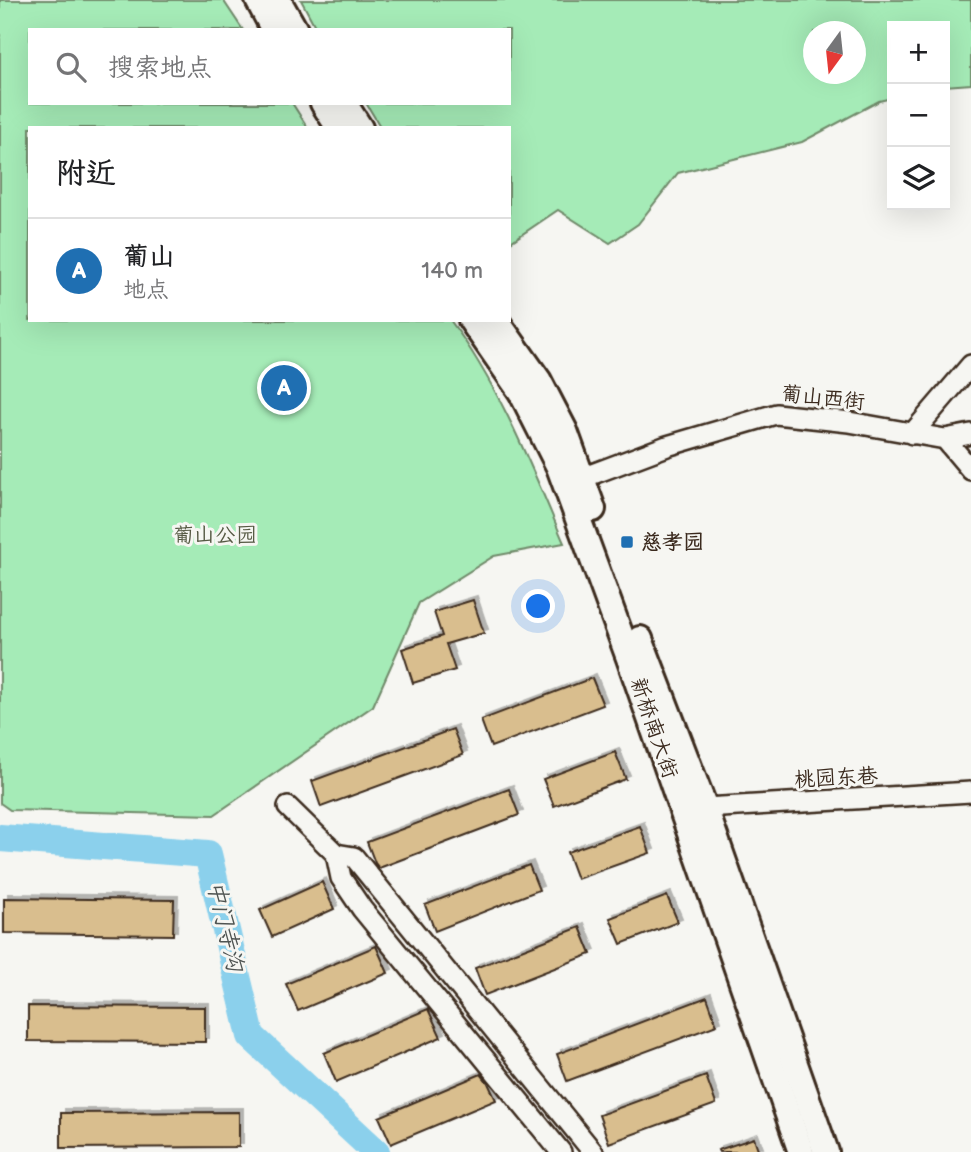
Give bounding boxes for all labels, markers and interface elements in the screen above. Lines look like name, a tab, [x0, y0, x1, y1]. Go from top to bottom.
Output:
north arrow	[803, 21, 866, 84]
map controls	[887, 21, 950, 210]
button: +	[887, 21, 950, 84]
search box	[28, 28, 511, 105]
icon: search	[52, 48, 90, 86]
text: 搜索地点	[108, 53, 212, 84]
button: −	[887, 84, 950, 147]
button: layers	[887, 147, 950, 210]
text: 附近	[56, 156, 116, 192]
text: 葡山	[123, 242, 175, 273]
text: A	[72, 257, 86, 285]
text: 140 m	[421, 257, 483, 285]
text: 地点	[123, 276, 169, 304]
pin: A	[261, 362, 307, 414]
street label: 葡山西街	[780, 381, 866, 415]
park label: 葡山公园	[173, 523, 257, 548]
place label: 慈孝园	[641, 530, 704, 555]
marker: 慈孝园	[619, 534, 635, 550]
your location	[521, 589, 555, 623]
street label: 新桥南大街	[625, 674, 683, 782]
street label: 桃园东巷	[793, 763, 879, 793]
water label: 中门寺沟	[201, 878, 249, 976]

